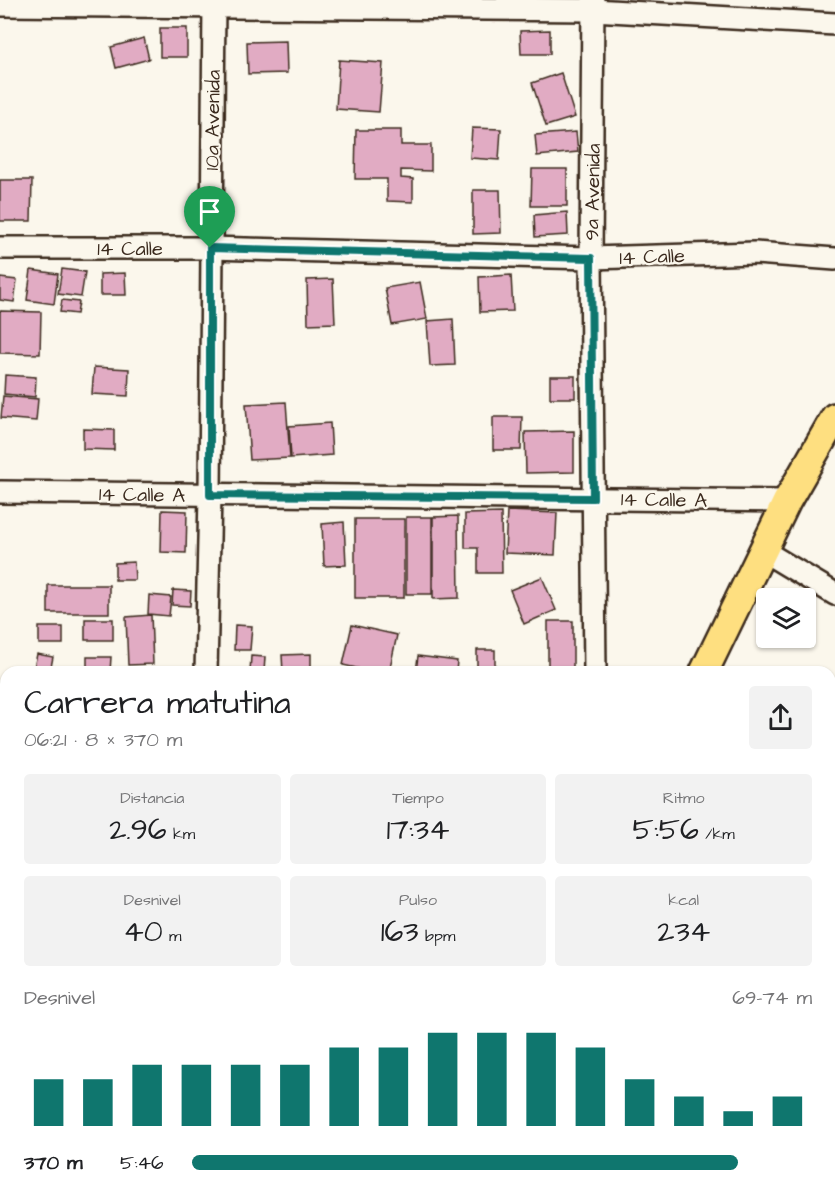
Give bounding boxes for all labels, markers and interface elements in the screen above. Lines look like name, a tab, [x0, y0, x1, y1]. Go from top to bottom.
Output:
street label: 10a Avenida	[198, 69, 228, 171]
street label: 9a Avenida	[578, 143, 608, 241]
pin	[184, 186, 235, 248]
icon: arrive	[193, 195, 226, 228]
street label: 14 Calle	[97, 235, 163, 263]
street label: 14 Calle	[619, 242, 685, 272]
street label: 14 Calle A	[99, 480, 186, 510]
street label: 14 Calle A	[621, 485, 708, 515]
map controls	[756, 588, 816, 648]
button: layers	[756, 588, 816, 648]
text: Carrera matutina	[24, 680, 291, 726]
button: share	[749, 686, 812, 749]
text: 06:21 · 8 × 370 m	[24, 726, 182, 754]
text: Distancia	[120, 787, 184, 809]
text: Tiempo	[392, 787, 444, 809]
text: Ritmo	[663, 787, 705, 809]
text: 2.96	[109, 809, 167, 851]
text: 17:34	[386, 809, 449, 851]
text: 5:56	[633, 809, 699, 851]
text: km	[167, 823, 195, 845]
text: /km	[699, 823, 735, 845]
text: Desnivel	[124, 889, 181, 911]
text: Pulso	[399, 889, 437, 911]
text: kcal	[668, 889, 699, 911]
text: 40	[123, 911, 163, 953]
text: 163	[381, 911, 419, 953]
text: 234	[657, 911, 710, 953]
text: m	[163, 925, 181, 947]
text: bpm	[419, 925, 455, 947]
text: Desnivel	[24, 984, 95, 1012]
text: 69–74 m	[732, 984, 812, 1012]
text: 370 m	[24, 1149, 83, 1177]
text: 5:46	[120, 1149, 164, 1177]

